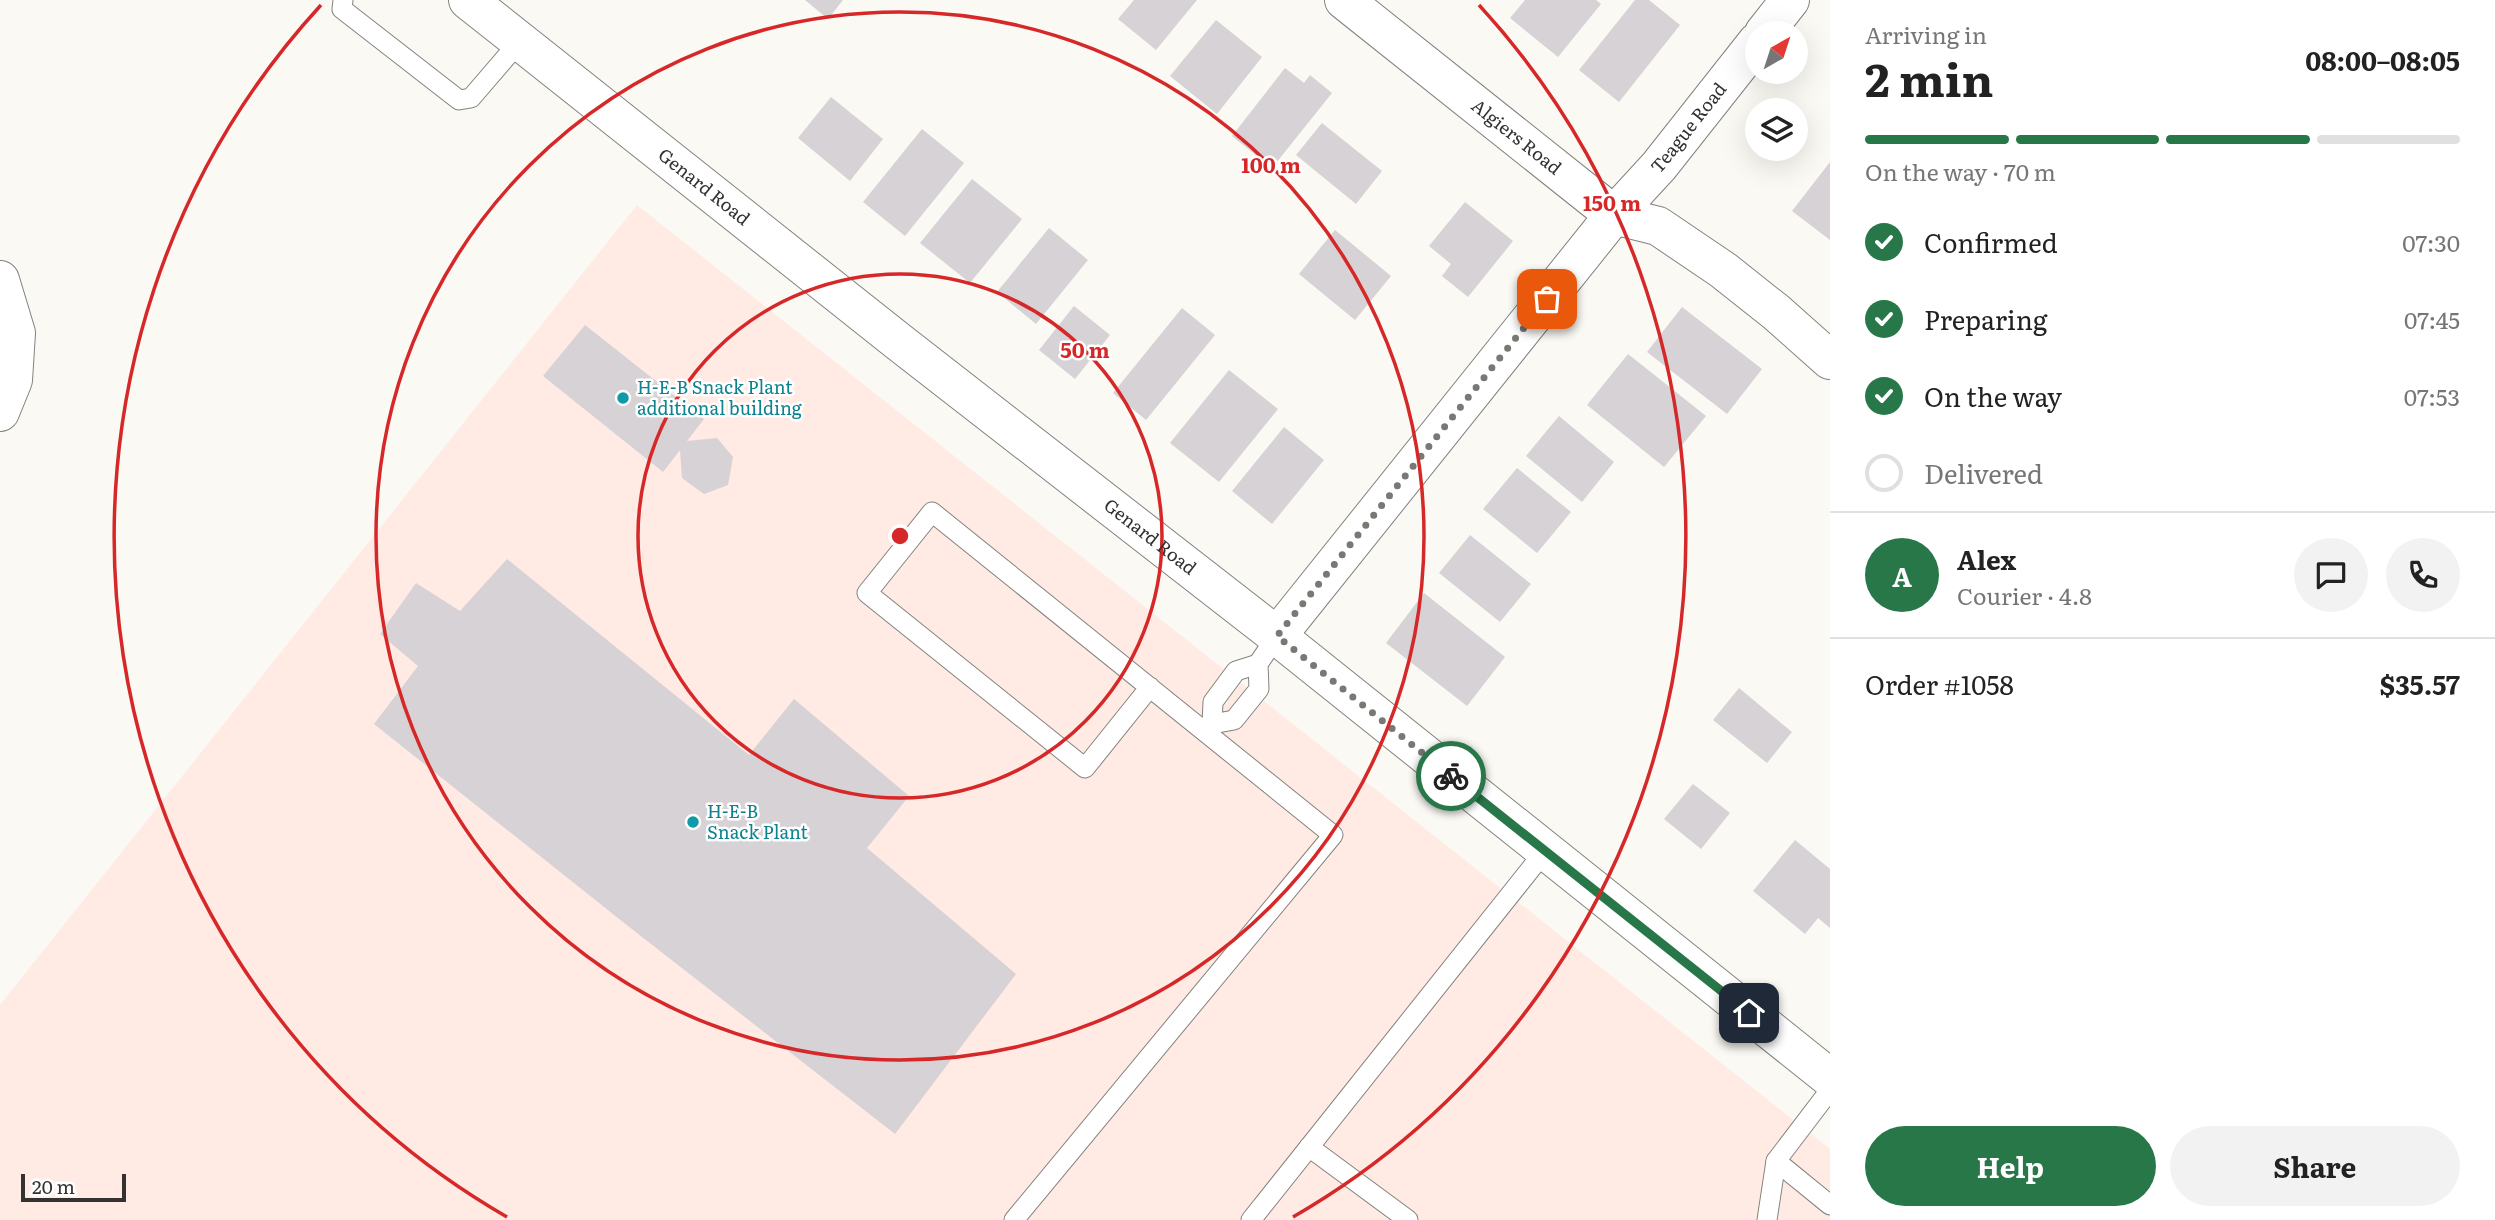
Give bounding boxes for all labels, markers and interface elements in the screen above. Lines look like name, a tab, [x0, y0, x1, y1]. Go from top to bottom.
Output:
text: Arriving in	[1865, 17, 1987, 51]
north arrow	[1745, 21, 1808, 84]
map controls	[1745, 21, 1808, 161]
text: 08:00–08:05	[2305, 40, 2460, 79]
text: 2 min	[1865, 43, 1994, 111]
street label: Teague Road	[1644, 76, 1732, 179]
street label: Algiers Road	[1466, 92, 1568, 180]
button: layers	[1745, 98, 1808, 161]
street label: Genard Road	[653, 141, 757, 231]
text: 100 m	[1241, 148, 1301, 179]
text: On the way · 70 m	[1865, 154, 2056, 188]
text: 150 m	[1583, 186, 1641, 217]
text: Confirmed	[1924, 222, 2058, 261]
icon: check	[1865, 223, 1903, 261]
text: 07:30	[2402, 225, 2460, 259]
pin	[1517, 269, 1577, 329]
icon: bag	[1528, 280, 1566, 318]
text: Preparing	[1924, 299, 2047, 338]
icon: check	[1865, 300, 1903, 338]
text: 07:45	[2404, 302, 2460, 336]
text: 50 m	[1060, 333, 1110, 364]
place label: H-E-B Snack Plant additional building	[637, 373, 803, 421]
text: On the way	[1924, 376, 2062, 415]
icon: check	[1865, 377, 1903, 415]
text: 07:53	[2404, 379, 2460, 413]
marker: H-E-B Snack Plant additional building	[615, 390, 631, 406]
text: Delivered	[1924, 453, 2043, 492]
street label: Genard Road	[1099, 491, 1203, 581]
centre of rings	[888, 524, 912, 548]
button: chat	[2294, 538, 2368, 612]
button: phone	[2386, 538, 2460, 612]
text: Alex	[1957, 539, 2016, 578]
text: A	[1892, 556, 1912, 595]
text: Courier · 4.8	[1957, 578, 2092, 612]
text: Order #1058	[1865, 664, 2014, 703]
text: $35.57	[2380, 664, 2460, 703]
courier	[1416, 741, 1486, 811]
icon: bike	[1432, 757, 1470, 795]
place label: H-E-B Snack Plant	[707, 797, 808, 845]
marker: H-E-B Snack Plant	[685, 814, 701, 830]
pin	[1719, 983, 1779, 1043]
icon: home	[1730, 994, 1768, 1032]
button: Help	[1865, 1126, 2156, 1206]
button: Share	[2170, 1126, 2460, 1206]
scale bar	[21, 1171, 126, 1203]
text: 20 m	[32, 1172, 75, 1200]

